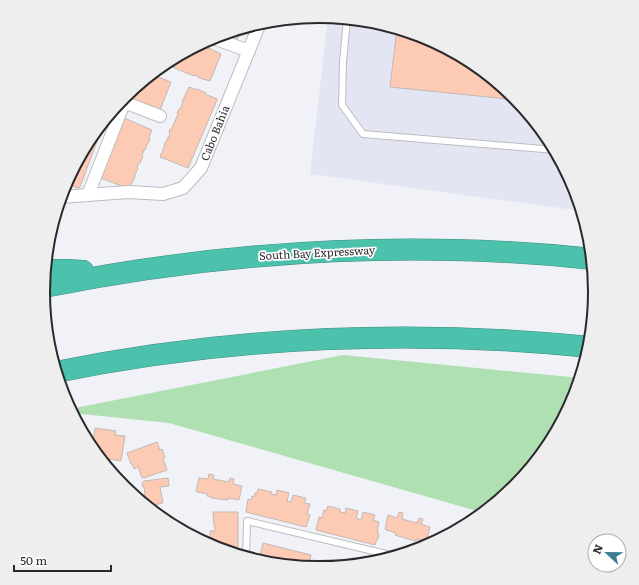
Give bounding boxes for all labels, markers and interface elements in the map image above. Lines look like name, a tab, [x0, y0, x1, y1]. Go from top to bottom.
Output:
street label: Cabo Bahia	[196, 102, 232, 163]
street label: South Bay Expressway	[259, 241, 376, 263]
north arrow	[587, 533, 627, 573]
text: N	[588, 542, 606, 556]
scale bar	[14, 547, 111, 573]
text: 50 m	[20, 551, 47, 569]

